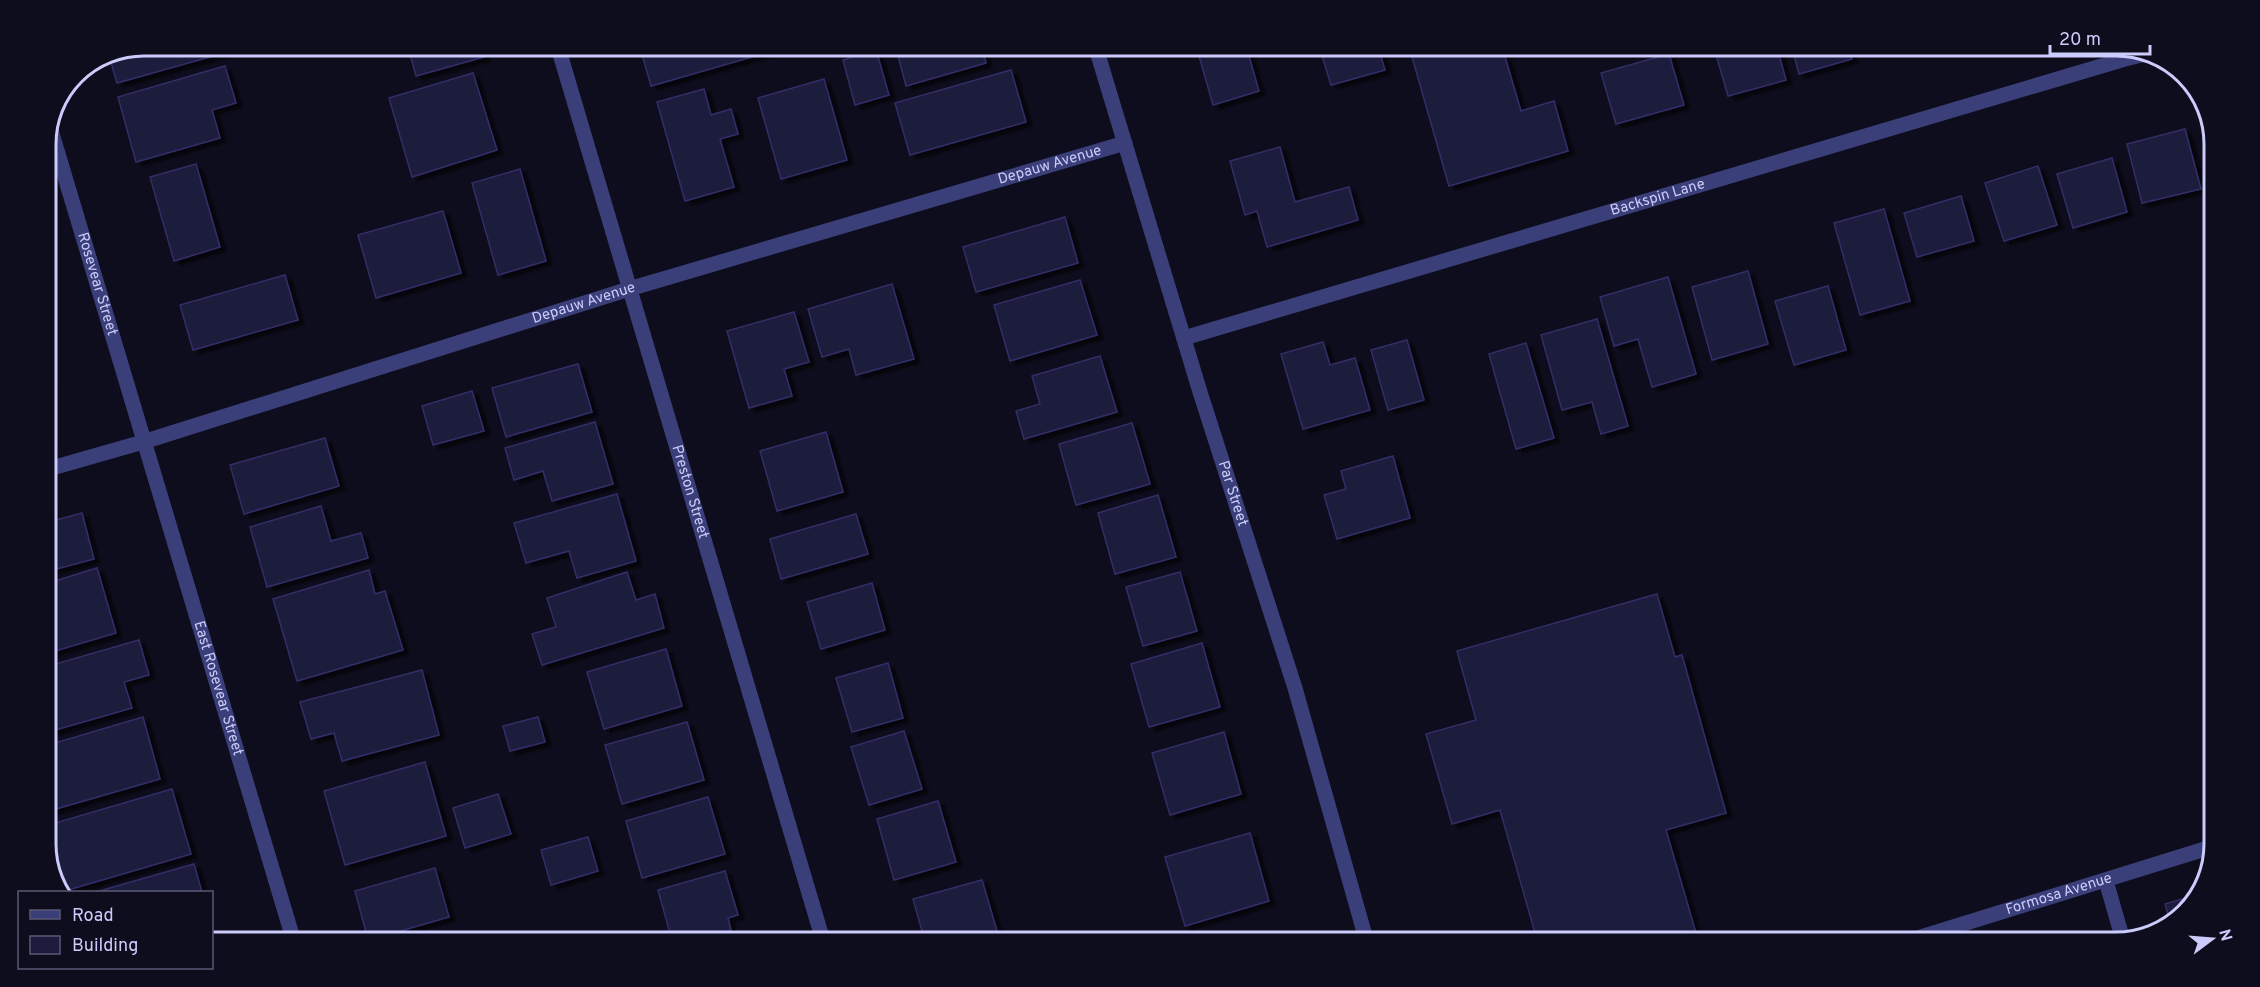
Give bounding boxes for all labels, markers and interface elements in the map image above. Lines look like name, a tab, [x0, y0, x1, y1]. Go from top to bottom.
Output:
scale bar	[2050, 18, 2150, 56]
text: 20 m	[2059, 29, 2101, 52]
street label: Depauw Avenue	[996, 141, 1104, 189]
street label: Backspin Lane	[1608, 175, 1707, 221]
street label: Rosevear Street	[73, 230, 121, 338]
street label: Depauw Avenue	[530, 278, 638, 328]
street label: Preston Street	[667, 443, 713, 541]
street label: Par Street	[1213, 458, 1252, 529]
street label: East Rosevear Street	[189, 619, 247, 758]
street label: Formosa Avenue	[2003, 869, 2114, 920]
legend	[18, 891, 213, 969]
text: Road	[72, 905, 114, 928]
north arrow	[2182, 909, 2242, 969]
text: N	[2213, 927, 2236, 944]
text: Building	[72, 935, 138, 958]

